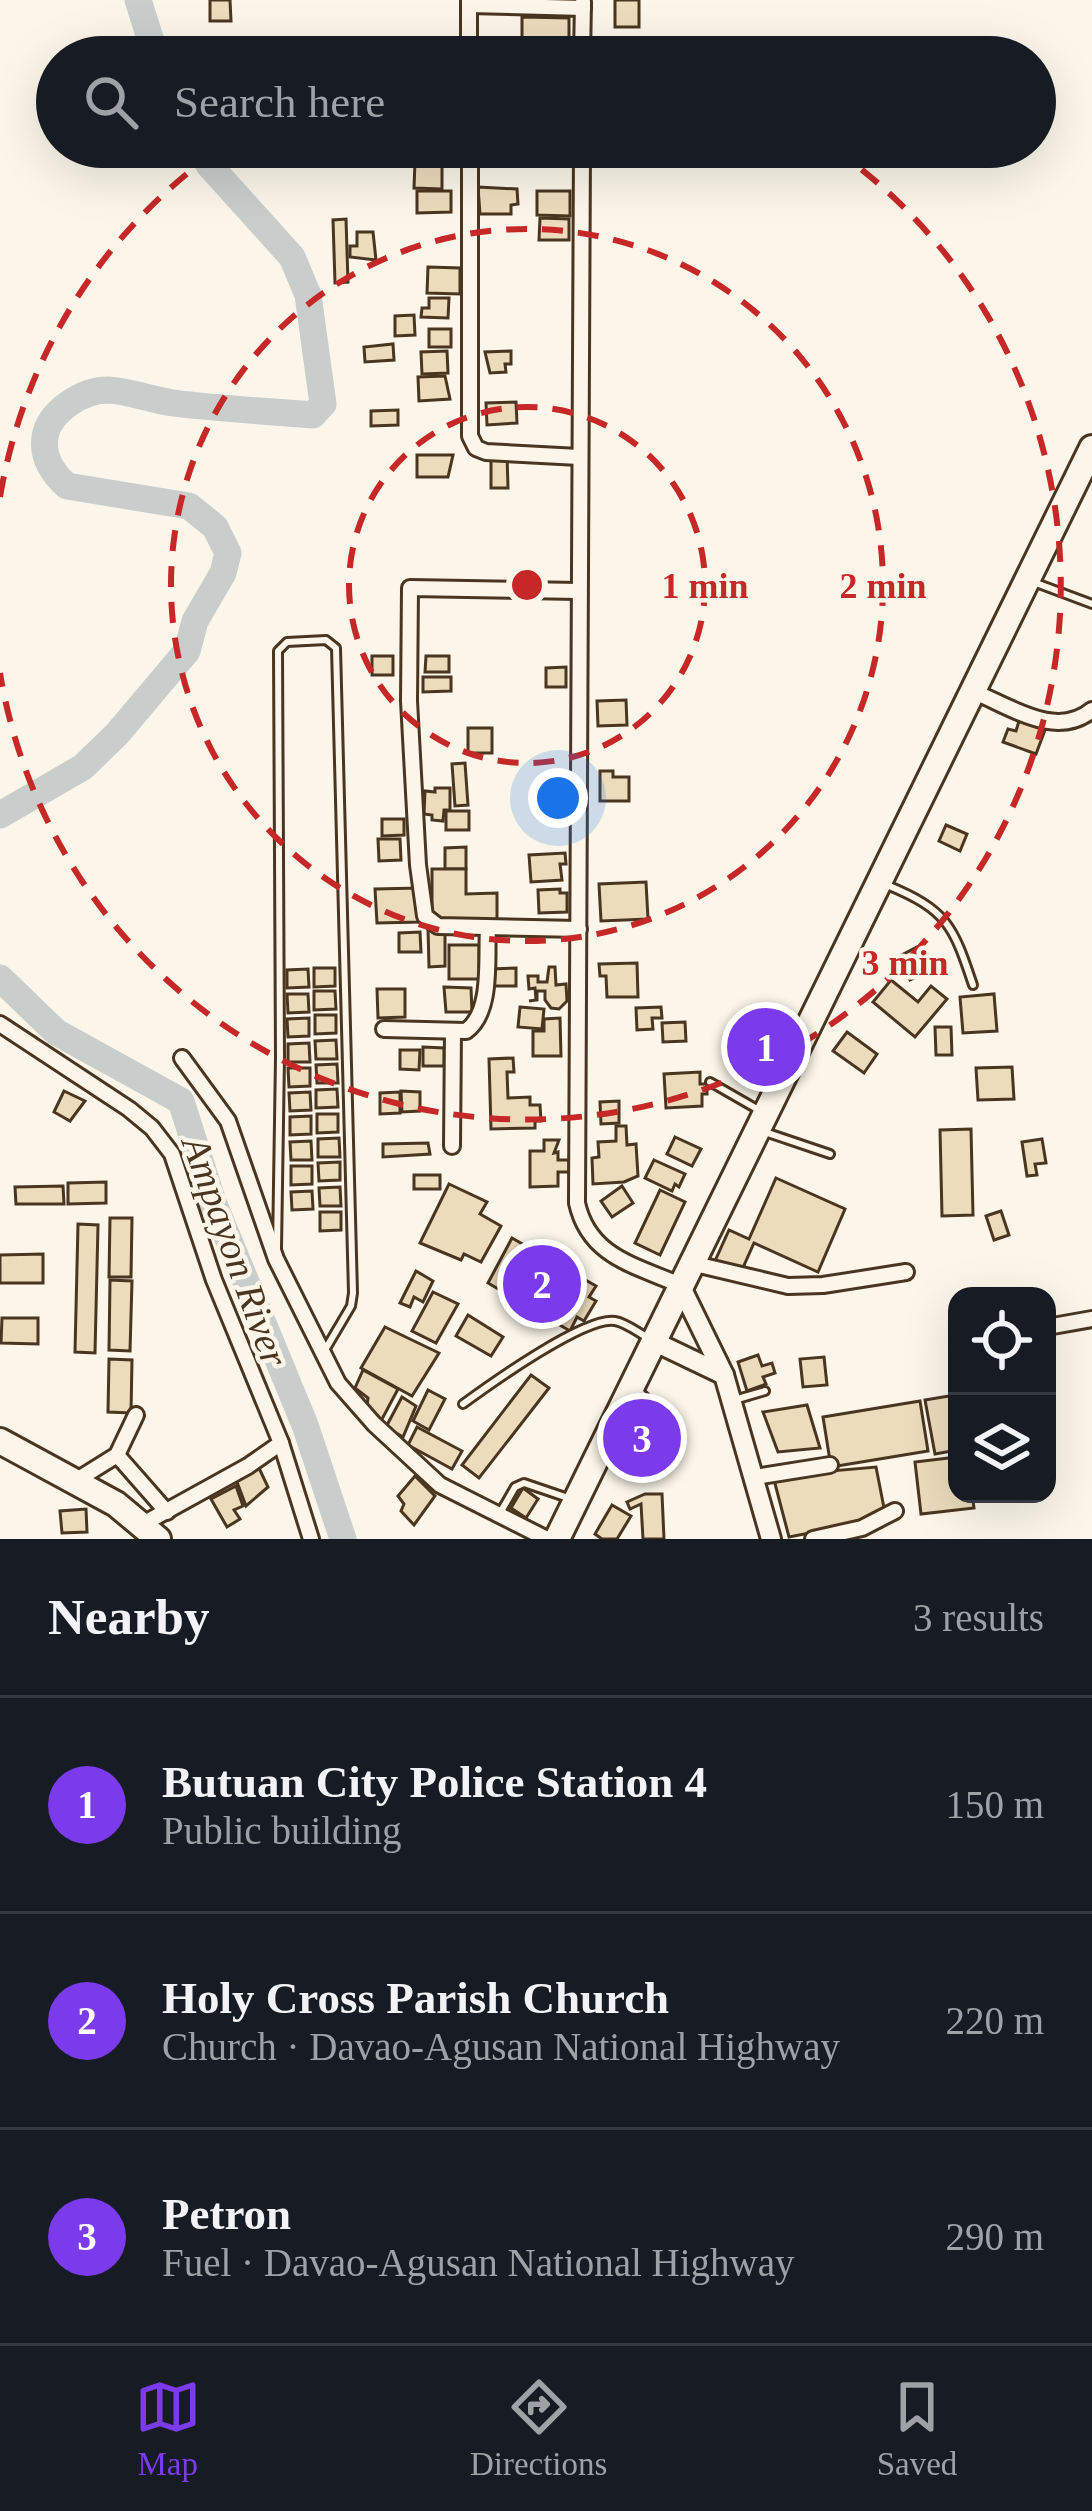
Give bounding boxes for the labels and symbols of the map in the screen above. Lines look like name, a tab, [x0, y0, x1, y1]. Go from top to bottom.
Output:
centre of rings	[506, 564, 548, 606]
text: 1 min	[661, 566, 749, 606]
text: 2 min	[839, 566, 927, 606]
your location	[528, 768, 588, 828]
text: 3 min	[861, 943, 949, 983]
pin: 1	[727, 1002, 805, 1092]
water label: Ampayon River	[172, 1128, 297, 1373]
pin: 2	[503, 1239, 581, 1329]
pin: 3	[603, 1393, 681, 1483]

